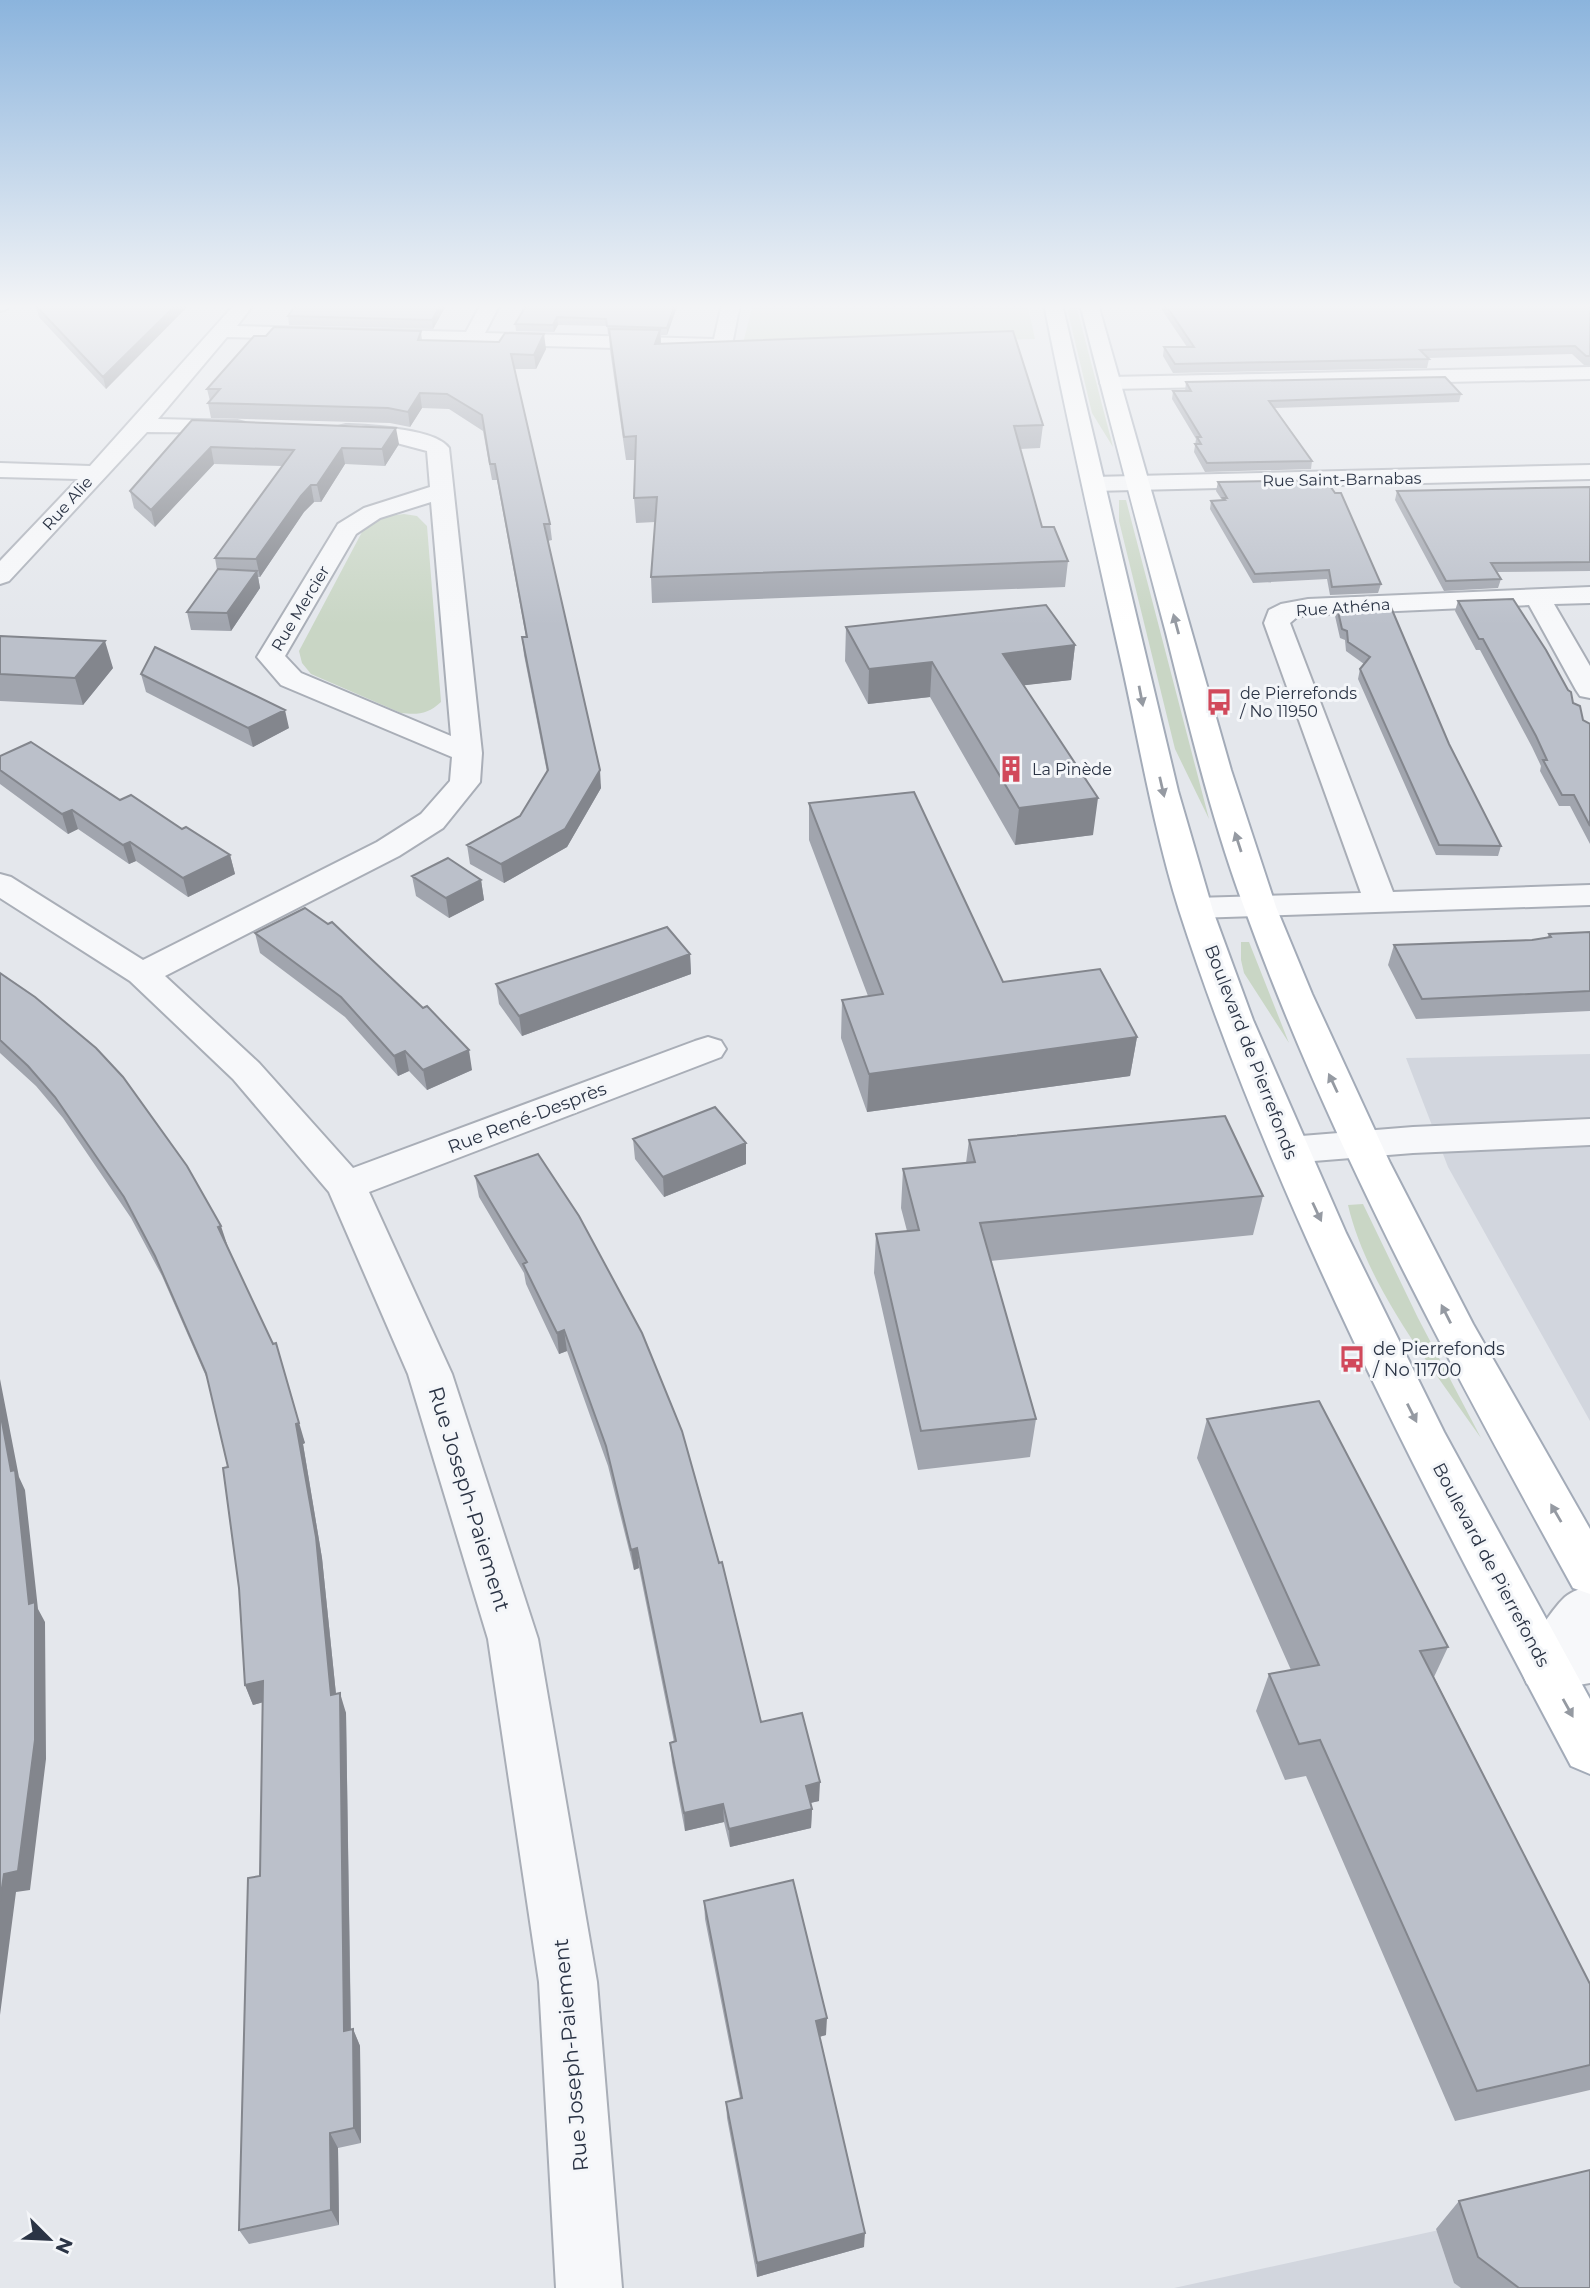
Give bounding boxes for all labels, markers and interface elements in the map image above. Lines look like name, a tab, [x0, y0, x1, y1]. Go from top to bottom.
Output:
street label: Rue Saint-Barnabas	[1262, 469, 1422, 490]
street label: Rue Alie	[38, 472, 96, 534]
street label: Rue Mercier	[267, 562, 333, 655]
street label: Rue Athéna	[1295, 595, 1391, 620]
one-way arrow	[1170, 612, 1181, 634]
place label: de Pierrefonds / No 11950	[1239, 684, 1357, 721]
one-way arrow	[1136, 685, 1147, 707]
bus stop icon: de Pierrefonds / No 11950	[1204, 687, 1234, 717]
building icon: La Pinède	[996, 754, 1026, 784]
place label: La Pinède	[1032, 760, 1112, 779]
one-way arrow	[1157, 776, 1168, 798]
one-way arrow	[1233, 832, 1243, 853]
street label: Boulevard de Pierrefonds	[1200, 942, 1302, 1163]
one-way arrow	[1327, 1073, 1339, 1093]
street label: Rue René-Desprès	[445, 1078, 610, 1158]
one-way arrow	[1312, 1202, 1323, 1223]
one-way arrow	[1441, 1304, 1452, 1324]
place label: de Pierrefonds / No 11700	[1372, 1338, 1505, 1381]
bus stop icon: de Pierrefonds / No 11700	[1337, 1344, 1367, 1374]
street label: Rue Joseph-Paiement	[423, 1383, 516, 1614]
one-way arrow	[1406, 1403, 1417, 1423]
street label: Boulevard de Pierrefonds	[1428, 1459, 1554, 1671]
one-way arrow	[1550, 1504, 1562, 1523]
one-way arrow	[1561, 1699, 1573, 1719]
street label: Rue Joseph-Paiement	[548, 1938, 593, 2173]
north arrow	[14, 2204, 84, 2274]
text: N	[50, 2234, 78, 2257]

